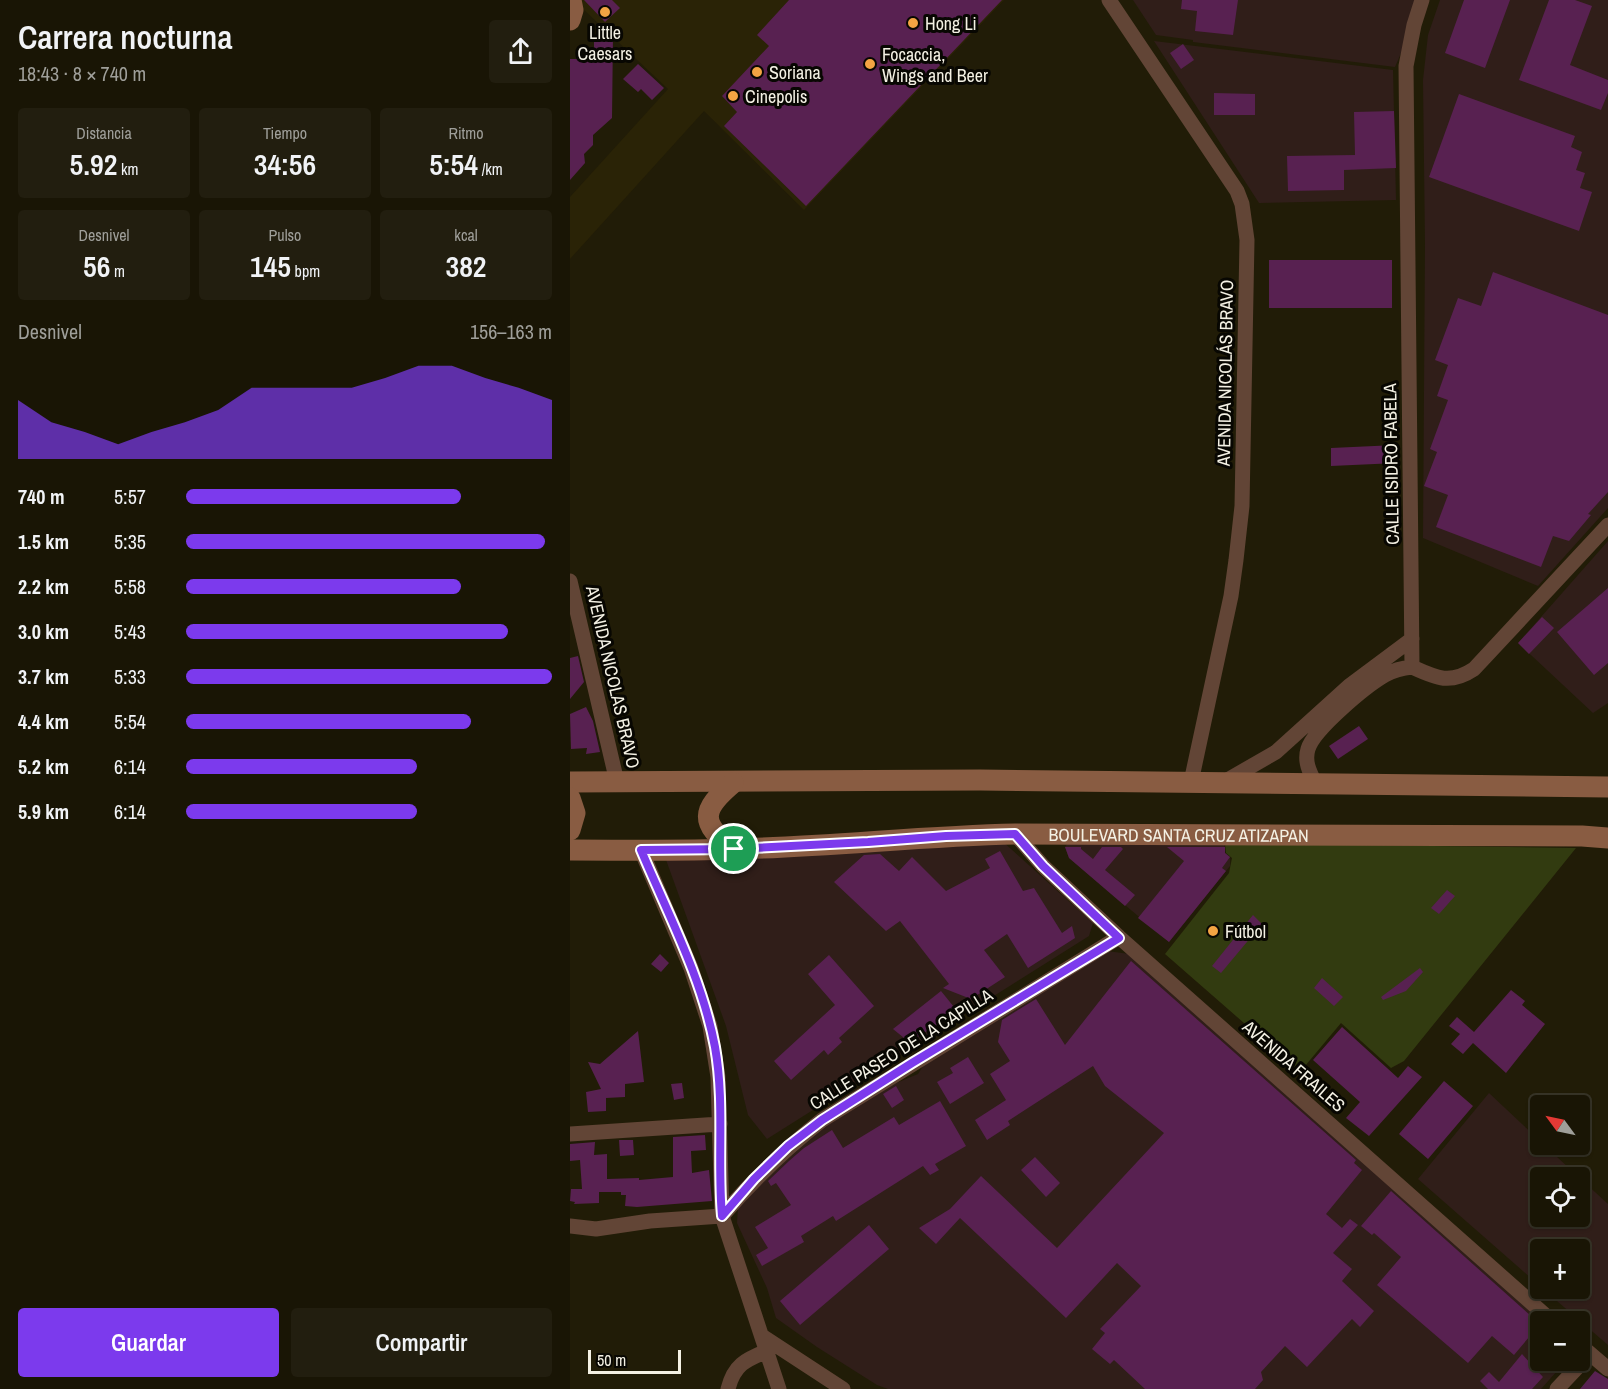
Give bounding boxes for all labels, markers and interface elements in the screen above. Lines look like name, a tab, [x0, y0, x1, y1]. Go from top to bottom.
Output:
marker: Little Caesars	[598, 5, 612, 19]
place label: Hong Li	[925, 11, 977, 36]
text: Carrera nocturna	[18, 15, 232, 59]
marker: Hong Li	[906, 16, 920, 30]
button: share	[489, 20, 552, 83]
place label: Little Caesars	[578, 20, 632, 66]
place label: Focaccia, Wings and Beer	[882, 42, 988, 88]
marker: Focaccia, Wings and Beer	[863, 57, 877, 71]
text: 18:43 · 8 × 740 m	[18, 60, 146, 87]
place label: Soriana	[769, 60, 821, 85]
marker: Soriana	[750, 65, 764, 79]
place label: Cinepolis	[745, 84, 807, 109]
marker: Cinepolis	[726, 89, 740, 103]
text: Distancia	[76, 122, 132, 144]
text: Tiempo	[263, 122, 307, 144]
text: Ritmo	[449, 122, 484, 144]
text: 5.92	[69, 144, 117, 184]
text: 34:56	[254, 144, 316, 184]
text: 5:54	[429, 144, 478, 184]
text: km	[117, 158, 139, 180]
text: /km	[478, 158, 503, 180]
text: Desnivel	[78, 224, 130, 246]
text: Pulso	[269, 224, 301, 246]
text: kcal	[454, 224, 478, 246]
text: 56	[83, 246, 110, 286]
text: 145	[250, 246, 291, 286]
text: 382	[445, 246, 487, 286]
text: m	[110, 260, 125, 282]
text: bpm	[291, 260, 320, 282]
street label: AVENIDA NICOLÁS BRAVO	[1211, 280, 1239, 467]
text: Desnivel	[18, 318, 82, 345]
text: 156–163 m	[470, 318, 552, 345]
street label: CALLE ISIDRO FABELA	[1377, 383, 1405, 545]
text: 740 m	[18, 483, 65, 510]
text: 5:57	[114, 483, 146, 510]
text: 1.5 km	[18, 528, 69, 555]
text: 5:35	[114, 528, 146, 555]
text: 2.2 km	[18, 573, 69, 600]
text: 5:58	[114, 573, 146, 600]
street label: AVENIDA NICOLAS BRAVO	[580, 582, 646, 771]
text: 3.0 km	[18, 618, 69, 645]
text: 5:43	[114, 618, 146, 645]
text: 3.7 km	[18, 663, 69, 690]
text: 5:33	[114, 663, 146, 690]
text: 4.4 km	[18, 708, 69, 735]
text: 5:54	[114, 708, 146, 735]
text: 5.2 km	[18, 753, 69, 780]
text: 6:14	[114, 753, 146, 780]
text: 5.9 km	[18, 798, 69, 825]
text: 6:14	[114, 798, 146, 825]
street label: BOULEVARD SANTA CRUZ ATIZAPAN	[1049, 822, 1309, 848]
pin	[708, 823, 759, 874]
icon: arrive	[717, 832, 750, 865]
place label: Fútbol	[1225, 919, 1266, 944]
marker: Fútbol	[1206, 924, 1220, 938]
street label: CALLE PASEO DE LA CAPILLA	[805, 982, 997, 1116]
street label: AVENIDA FRAILES	[1237, 1014, 1351, 1118]
north arrow	[1530, 1095, 1590, 1155]
map controls	[1530, 1095, 1590, 1371]
button: locate	[1530, 1167, 1590, 1227]
button: +	[1530, 1239, 1590, 1299]
button: Guardar	[18, 1308, 279, 1377]
button: Compartir	[291, 1308, 552, 1377]
button: −	[1530, 1311, 1590, 1371]
scale bar	[588, 1347, 681, 1374]
text: 50 m	[597, 1349, 626, 1371]

